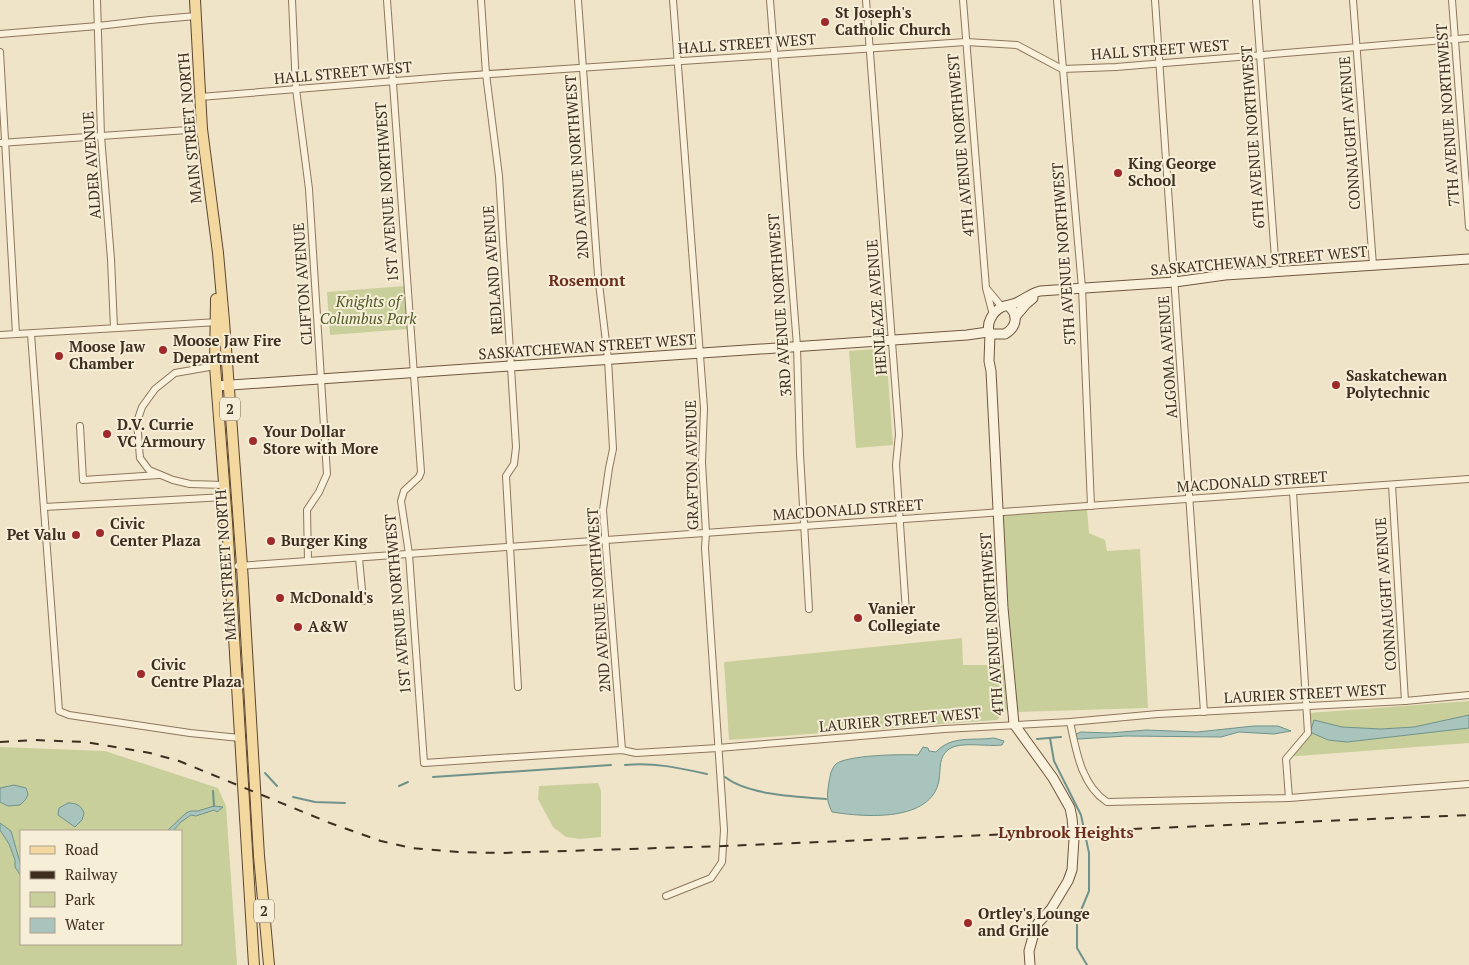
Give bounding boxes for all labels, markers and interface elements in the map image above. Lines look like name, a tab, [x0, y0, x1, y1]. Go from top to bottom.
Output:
place label: St Joseph's Catholic Church	[835, 2, 951, 39]
marker: St Joseph's Catholic Church	[819, 16, 831, 28]
street label: 7TH AVENUE NORTHWEST	[1431, 23, 1463, 207]
street label: HALL STREET WEST	[677, 28, 817, 58]
street label: HALL STREET WEST	[1090, 34, 1230, 64]
street label: 6TH AVENUE NORTHWEST	[1236, 45, 1268, 229]
street label: MAIN STREET NORTH	[172, 52, 206, 204]
street label: 4TH AVENUE NORTHWEST	[942, 53, 978, 238]
street label: HALL STREET WEST	[273, 56, 413, 88]
street label: CONNAUGHT AVENUE	[1334, 56, 1364, 211]
street label: 2ND AVENUE NORTHWEST	[560, 74, 592, 260]
street label: 1ST AVENUE NORTHWEST	[370, 101, 402, 283]
street label: ALDER AVENUE	[77, 110, 105, 220]
place label: King George School	[1128, 153, 1216, 190]
street label: 5TH AVENUE NORTHWEST	[1047, 162, 1079, 346]
marker: King George School	[1112, 167, 1124, 179]
street label: REDLAND AVENUE	[477, 205, 507, 336]
street label: 3RD AVENUE NORTHWEST	[763, 213, 795, 397]
street label: CLIFTON AVENUE	[288, 222, 316, 346]
street label: HENLEAZE AVENUE	[861, 238, 891, 376]
street label: SASKATCHEWAN STREET WEST	[1150, 241, 1368, 279]
district label: Rosemont	[548, 269, 626, 291]
park label: Knights of Columbus Park	[320, 291, 417, 328]
street label: ALGOMA AVENUE	[1153, 295, 1181, 419]
street label: SASKATCHEWAN STREET WEST	[478, 328, 696, 364]
place label: Moose Jaw Fire Department	[173, 330, 281, 367]
place label: Moose Jaw Chamber	[69, 336, 145, 373]
marker: Moose Jaw Fire Department	[157, 344, 169, 356]
marker: Moose Jaw Chamber	[53, 350, 65, 362]
place label: Saskatchewan Polytechnic	[1346, 365, 1447, 402]
marker: Saskatchewan Polytechnic	[1330, 379, 1342, 391]
road number: 2	[220, 398, 240, 420]
street label: GRAFTON AVENUE	[680, 400, 702, 530]
place label: D.V. Currie VC Armoury	[117, 414, 206, 451]
place label: Your Dollar Store with More	[263, 421, 379, 458]
marker: D.V. Currie VC Armoury	[101, 428, 113, 440]
marker: Your Dollar Store with More	[247, 435, 259, 447]
street label: MACDONALD STREET	[1176, 466, 1328, 496]
street label: MAIN STREET NORTH	[210, 489, 240, 641]
street label: MACDONALD STREET	[772, 494, 924, 524]
street label: 2ND AVENUE NORTHWEST	[582, 507, 614, 693]
place label: Civic Center Plaza	[110, 513, 201, 550]
street label: 1ST AVENUE NORTHWEST	[379, 513, 415, 695]
street label: CONNAUGHT AVENUE	[1370, 517, 1400, 672]
place label: Pet Valu	[7, 524, 67, 544]
marker: Civic Center Plaza	[94, 527, 106, 539]
marker: Pet Valu	[70, 529, 82, 541]
place label: Burger King	[281, 530, 368, 550]
street label: 4TH AVENUE NORTHWEST	[975, 532, 1007, 716]
marker: Burger King	[265, 535, 277, 547]
place label: McDonald's	[290, 587, 374, 607]
marker: McDonald's	[274, 592, 286, 604]
place label: Vanier Collegiate	[868, 598, 940, 635]
marker: Vanier Collegiate	[852, 612, 864, 624]
place label: A&W	[308, 616, 348, 636]
marker: A&W	[292, 621, 304, 633]
place label: Civic Centre Plaza	[151, 654, 242, 691]
marker: Civic Centre Plaza	[135, 668, 147, 680]
street label: LAURIER STREET WEST	[1223, 679, 1387, 707]
street label: LAURIER STREET WEST	[818, 702, 982, 736]
district label: Lynbrook Heights	[998, 821, 1134, 843]
legend	[20, 830, 182, 945]
text: Road	[65, 839, 98, 859]
text: Railway	[65, 864, 118, 884]
text: Park	[65, 889, 95, 909]
road number: 2	[254, 899, 274, 922]
place label: Ortley's Lounge and Grille	[978, 903, 1090, 940]
text: Water	[65, 914, 105, 934]
marker: Ortley's Lounge and Grille	[962, 917, 974, 929]

